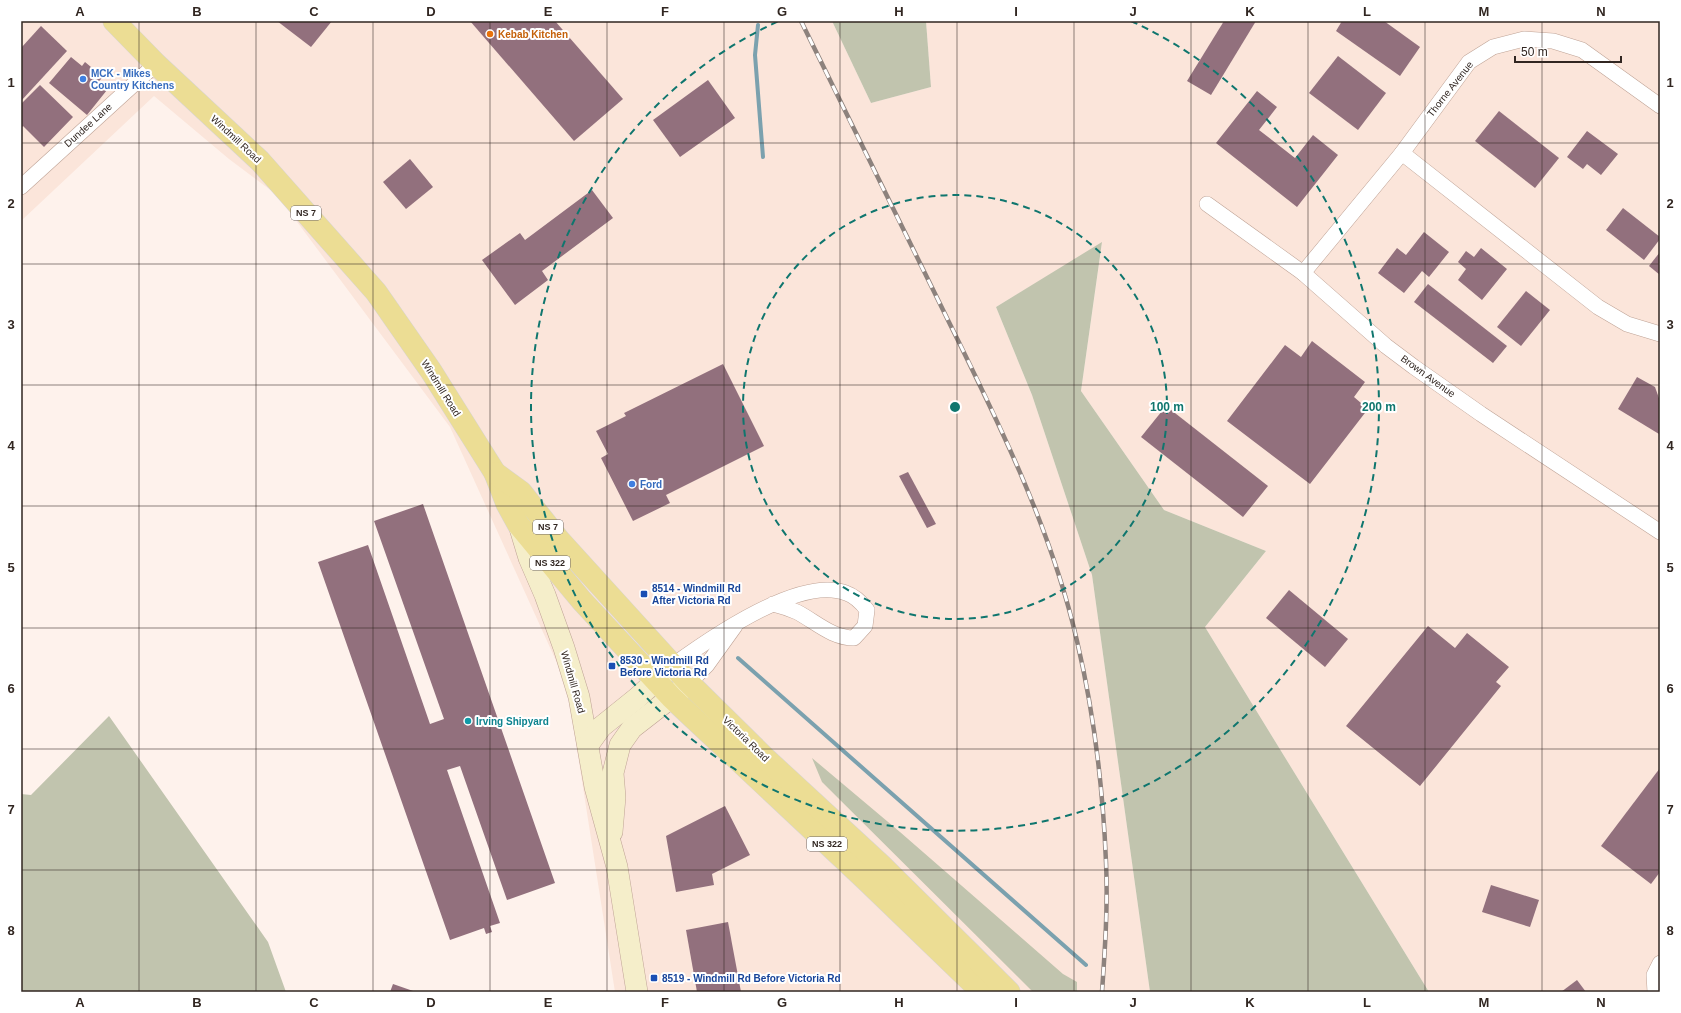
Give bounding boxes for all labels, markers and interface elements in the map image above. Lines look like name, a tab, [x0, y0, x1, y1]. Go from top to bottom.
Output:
text: A	[75, 4, 85, 19]
text: B	[192, 4, 202, 19]
text: C	[309, 4, 319, 19]
text: D	[426, 4, 436, 19]
text: E	[544, 4, 553, 19]
text: F	[661, 4, 669, 19]
text: G	[777, 4, 787, 19]
text: H	[894, 4, 904, 19]
text: I	[1014, 4, 1018, 19]
text: J	[1129, 4, 1137, 19]
text: K	[1245, 4, 1255, 19]
text: L	[1363, 4, 1371, 19]
text: M	[1479, 4, 1489, 19]
text: N	[1596, 4, 1606, 19]
marker: Kebab Kitchen	[485, 29, 495, 39]
place label: Kebab Kitchen	[498, 29, 568, 40]
scale bar	[1515, 38, 1621, 64]
text: 50 m	[1521, 45, 1548, 59]
street label: Thorne Avenue	[1425, 59, 1475, 119]
place label: MCK - Mikes Country Kitchens	[91, 68, 175, 91]
marker: MCK - Mikes Country Kitchens	[78, 74, 88, 84]
text: 1	[7, 75, 15, 90]
text: 1	[1666, 75, 1674, 90]
street label: Dundee Lane	[62, 101, 114, 149]
street label: Windmill Road	[209, 113, 263, 165]
text: 2	[7, 196, 15, 211]
text: 2	[1666, 196, 1674, 211]
road number: NS 7	[291, 206, 321, 220]
text: 3	[7, 317, 15, 332]
text: 3	[1666, 317, 1674, 332]
street label: Brown Avenue	[1399, 353, 1458, 400]
street label: Windmill Road	[419, 358, 463, 418]
centre of rings	[948, 400, 962, 414]
text: 100 m	[1150, 400, 1184, 414]
text: 200 m	[1362, 400, 1396, 414]
text: 4	[7, 438, 15, 453]
text: 4	[1666, 438, 1674, 453]
marker: Ford	[627, 479, 637, 489]
place label: Ford	[640, 479, 662, 490]
road number: NS 7	[533, 520, 563, 534]
road number: NS 322	[530, 556, 570, 570]
text: 5	[7, 560, 15, 575]
text: 5	[1666, 560, 1674, 575]
place label: 8514 - Windmill Rd After Victoria Rd	[652, 583, 741, 606]
marker: 8514 - Windmill Rd After Victoria Rd	[639, 589, 649, 599]
street label: Windmill Road	[559, 649, 587, 715]
place label: 8530 - Windmill Rd Before Victoria Rd	[620, 655, 709, 678]
marker: 8530 - Windmill Rd Before Victoria Rd	[607, 661, 617, 671]
text: 6	[7, 681, 15, 696]
text: 6	[1666, 681, 1674, 696]
street label: Victoria Road	[721, 714, 771, 764]
marker: Irving Shipyard	[463, 716, 473, 726]
place label: Irving Shipyard	[476, 716, 549, 727]
text: 7	[7, 802, 15, 817]
text: 7	[1666, 802, 1674, 817]
road number: NS 322	[807, 837, 847, 851]
text: 8	[7, 923, 15, 938]
text: 8	[1666, 923, 1674, 938]
marker: 8519 - Windmill Rd Before Victoria Rd	[649, 973, 659, 983]
place label: 8519 - Windmill Rd Before Victoria Rd	[662, 973, 841, 984]
text: A	[75, 995, 85, 1010]
text: B	[192, 995, 202, 1010]
text: C	[309, 995, 319, 1010]
text: D	[426, 995, 436, 1010]
text: E	[544, 995, 553, 1010]
text: F	[661, 995, 669, 1010]
text: G	[777, 995, 787, 1010]
text: H	[894, 995, 904, 1010]
text: I	[1014, 995, 1018, 1010]
text: J	[1129, 995, 1137, 1010]
text: K	[1245, 995, 1255, 1010]
text: L	[1363, 995, 1371, 1010]
text: M	[1479, 995, 1489, 1010]
text: N	[1596, 995, 1606, 1010]

